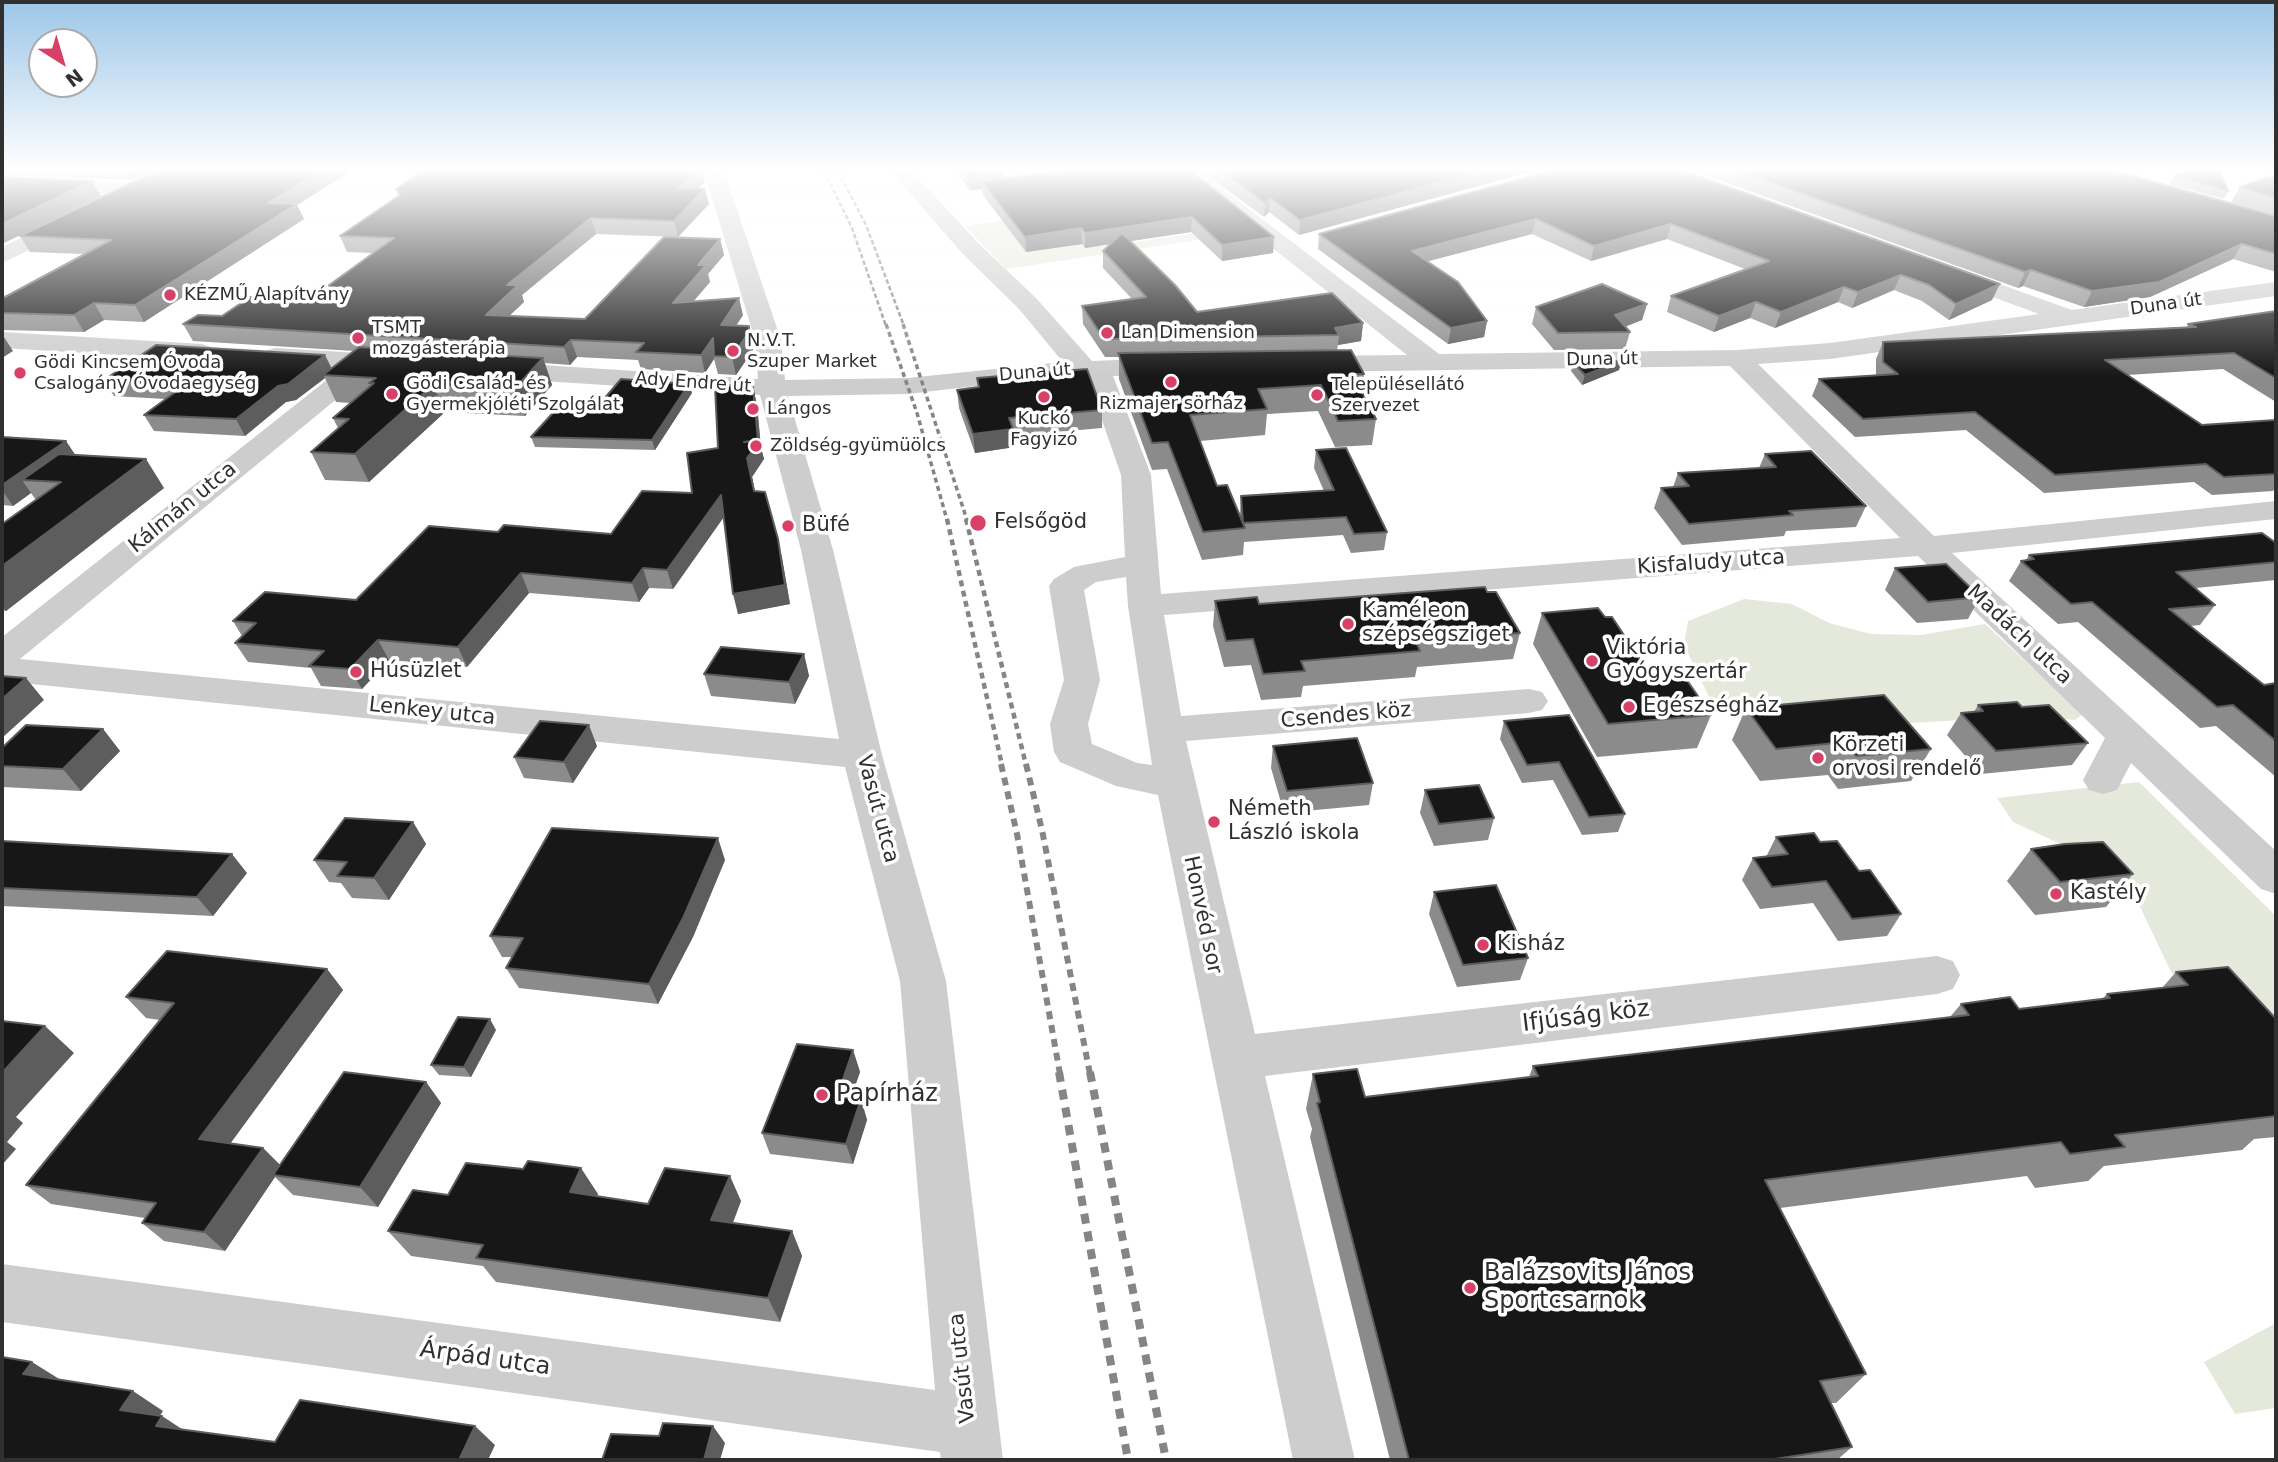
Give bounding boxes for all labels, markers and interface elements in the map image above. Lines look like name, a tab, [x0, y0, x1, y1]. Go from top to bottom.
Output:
north arrow	[28, 28, 98, 98]
text: N	[61, 65, 87, 92]
place label: KÉZMŰ Alapítvány	[184, 284, 350, 306]
marker: KÉZMŰ Alapítvány	[162, 287, 178, 303]
street label: Duna út	[2129, 289, 2203, 321]
place label: TSMT mozgásterápia	[372, 317, 506, 360]
place label: Lan Dimension	[1121, 322, 1255, 344]
marker: Lan Dimension	[1099, 325, 1115, 341]
marker: TSMT mozgásterápia	[350, 330, 366, 346]
place label: N.V.T. Szuper Market	[747, 330, 877, 372]
marker: N.V.T. Szuper Market	[725, 343, 741, 359]
street label: Duna út	[1566, 349, 1638, 371]
place label: Gödi Kincsem Óvoda Csalogány Óvodaegység	[34, 352, 257, 394]
street label: Duna út	[998, 359, 1072, 387]
marker: Gödi Kincsem Óvoda Csalogány Óvodaegység	[12, 365, 28, 381]
street label: Ady Endre út	[634, 368, 752, 398]
place label: Gödi Család- és Gyermekjóléti Szolgálat	[406, 373, 620, 416]
marker: Rizmajer sörház	[1163, 374, 1179, 390]
place label: Településellátó Szervezet	[1331, 374, 1465, 416]
marker: Gödi Család- és Gyermekjóléti Szolgálat	[384, 386, 400, 402]
marker: Településellátó Szervezet	[1309, 387, 1325, 403]
marker: Kuckó Fagyizó	[1036, 389, 1052, 405]
place label: Rizmajer sörház	[1099, 393, 1243, 415]
place label: Lángos	[767, 398, 831, 420]
marker: Lángos	[745, 401, 761, 417]
place label: Kuckó Fagyizó	[1010, 408, 1078, 450]
place label: Zöldség-gyümüölcs	[770, 435, 946, 457]
marker: Zöldség-gyümüölcs	[748, 438, 764, 454]
street label: Kálmán utca	[124, 457, 242, 559]
place label: Felsőgöd	[994, 510, 1087, 536]
place label: Büfé	[802, 513, 850, 539]
marker: Felsőgöd	[968, 513, 988, 533]
marker: Büfé	[780, 518, 796, 534]
street label: Kisfaludy utca	[1636, 545, 1786, 581]
street label: Madách utca	[1961, 580, 2077, 690]
place label: Kaméleon szépségsziget	[1362, 599, 1510, 649]
marker: Kaméleon szépségsziget	[1340, 616, 1356, 632]
place label: Viktória Gyógyszertár	[1606, 636, 1747, 686]
marker: Viktória Gyógyszertár	[1584, 653, 1600, 669]
place label: Húsüzlet	[370, 659, 461, 685]
marker: Húsüzlet	[348, 664, 364, 680]
street label: Lenkey utca	[368, 693, 496, 731]
place label: Egészségház	[1643, 694, 1779, 720]
street label: Csendes köz	[1280, 698, 1412, 734]
marker: Egészségház	[1621, 699, 1637, 715]
place label: Körzeti orvosi rendelő	[1832, 733, 1982, 783]
marker: Körzeti orvosi rendelő	[1810, 750, 1826, 766]
street label: Vasút utca	[851, 752, 903, 866]
place label: Németh László iskola	[1228, 797, 1360, 847]
marker: Németh László iskola	[1206, 814, 1222, 830]
street label: Honvéd sor	[1177, 854, 1227, 976]
place label: Kastély	[2070, 881, 2147, 907]
marker: Kastély	[2048, 886, 2064, 902]
place label: Kisház	[1497, 932, 1565, 958]
marker: Kisház	[1475, 937, 1491, 953]
street label: Ifjúság köz	[1521, 995, 1651, 1039]
place label: Papírház	[836, 1081, 938, 1109]
marker: Papírház	[814, 1087, 830, 1103]
place label: Balázsovits János Sportcsarnok	[1484, 1260, 1691, 1316]
marker: Balázsovits János Sportcsarnok	[1462, 1280, 1478, 1296]
street label: Vasút utca	[945, 1312, 981, 1424]
street label: Árpád utca	[418, 1336, 552, 1382]

